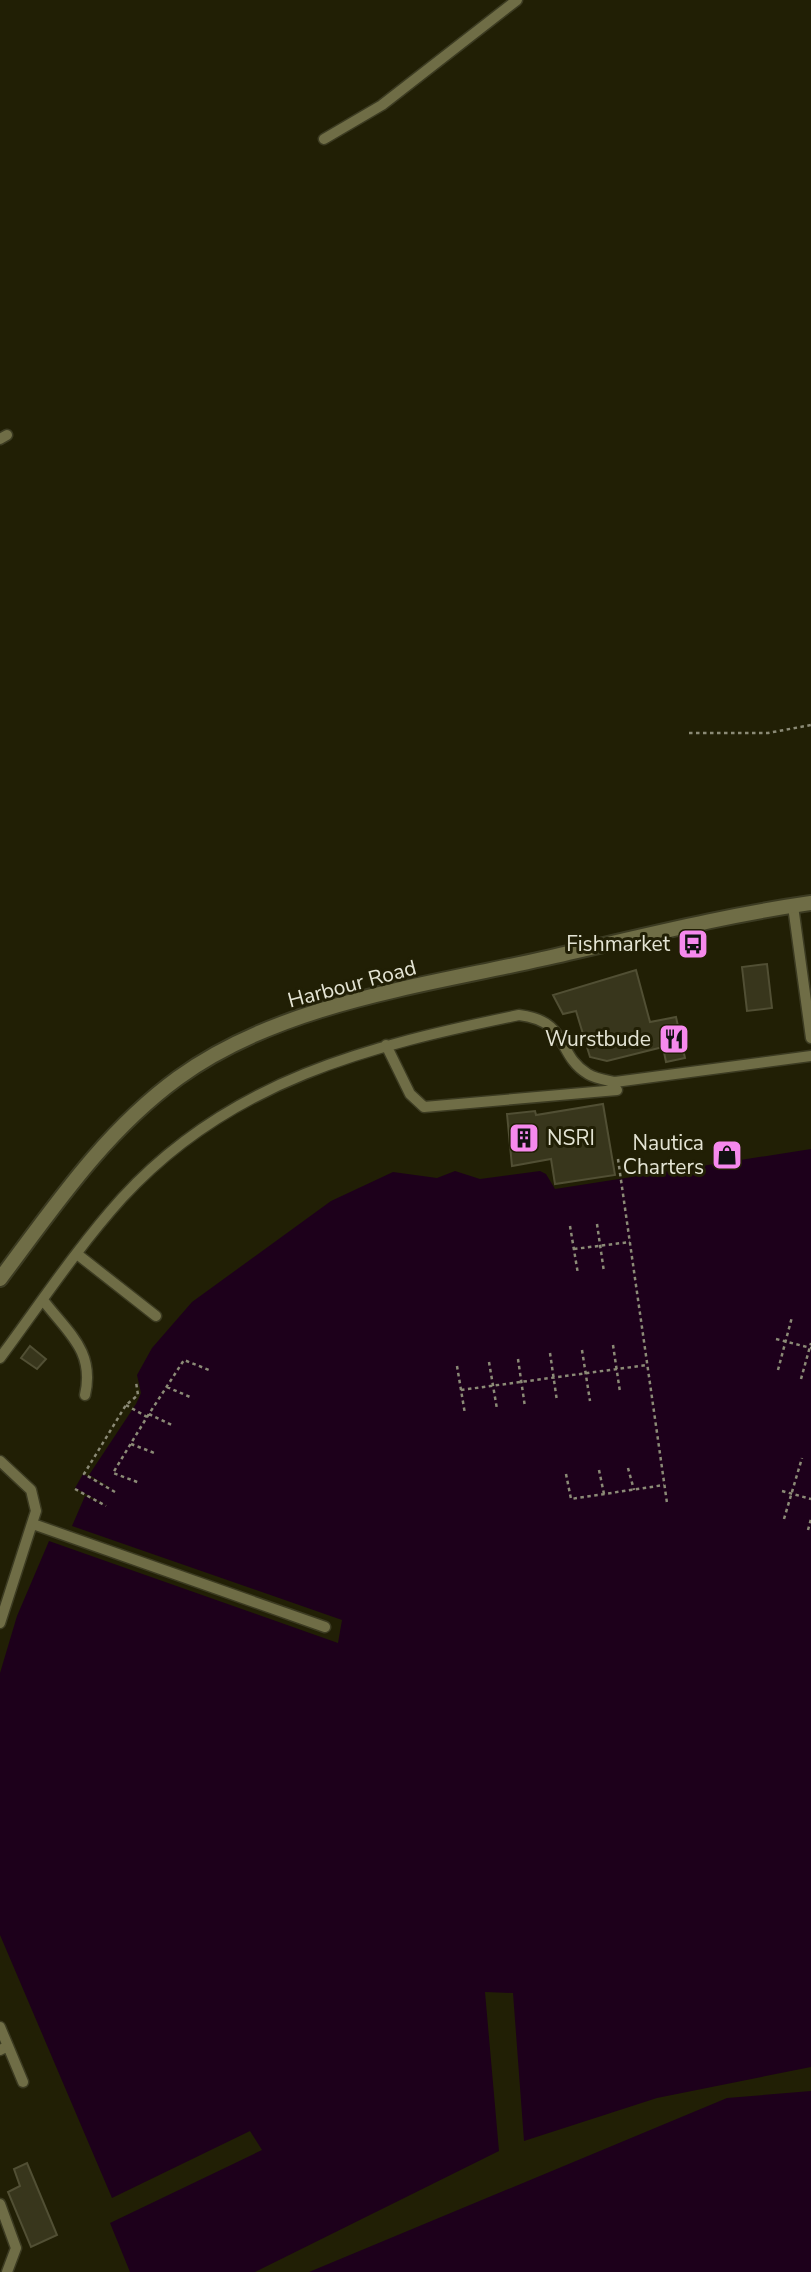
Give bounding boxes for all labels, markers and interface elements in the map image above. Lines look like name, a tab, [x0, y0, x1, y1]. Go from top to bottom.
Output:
bus stop icon: Fishmarket	[676, 927, 710, 961]
place label: Fishmarket	[566, 930, 671, 958]
street label: Harbour Road	[285, 953, 419, 1015]
restaurant icon: Wurstbude	[657, 1022, 691, 1056]
place label: Wurstbude	[545, 1025, 651, 1053]
building icon: NSRI	[507, 1121, 541, 1155]
place label: NSRI	[547, 1124, 595, 1152]
place label: Nautica Charters	[623, 1129, 704, 1181]
shop icon: Nautica Charters	[710, 1138, 744, 1172]

